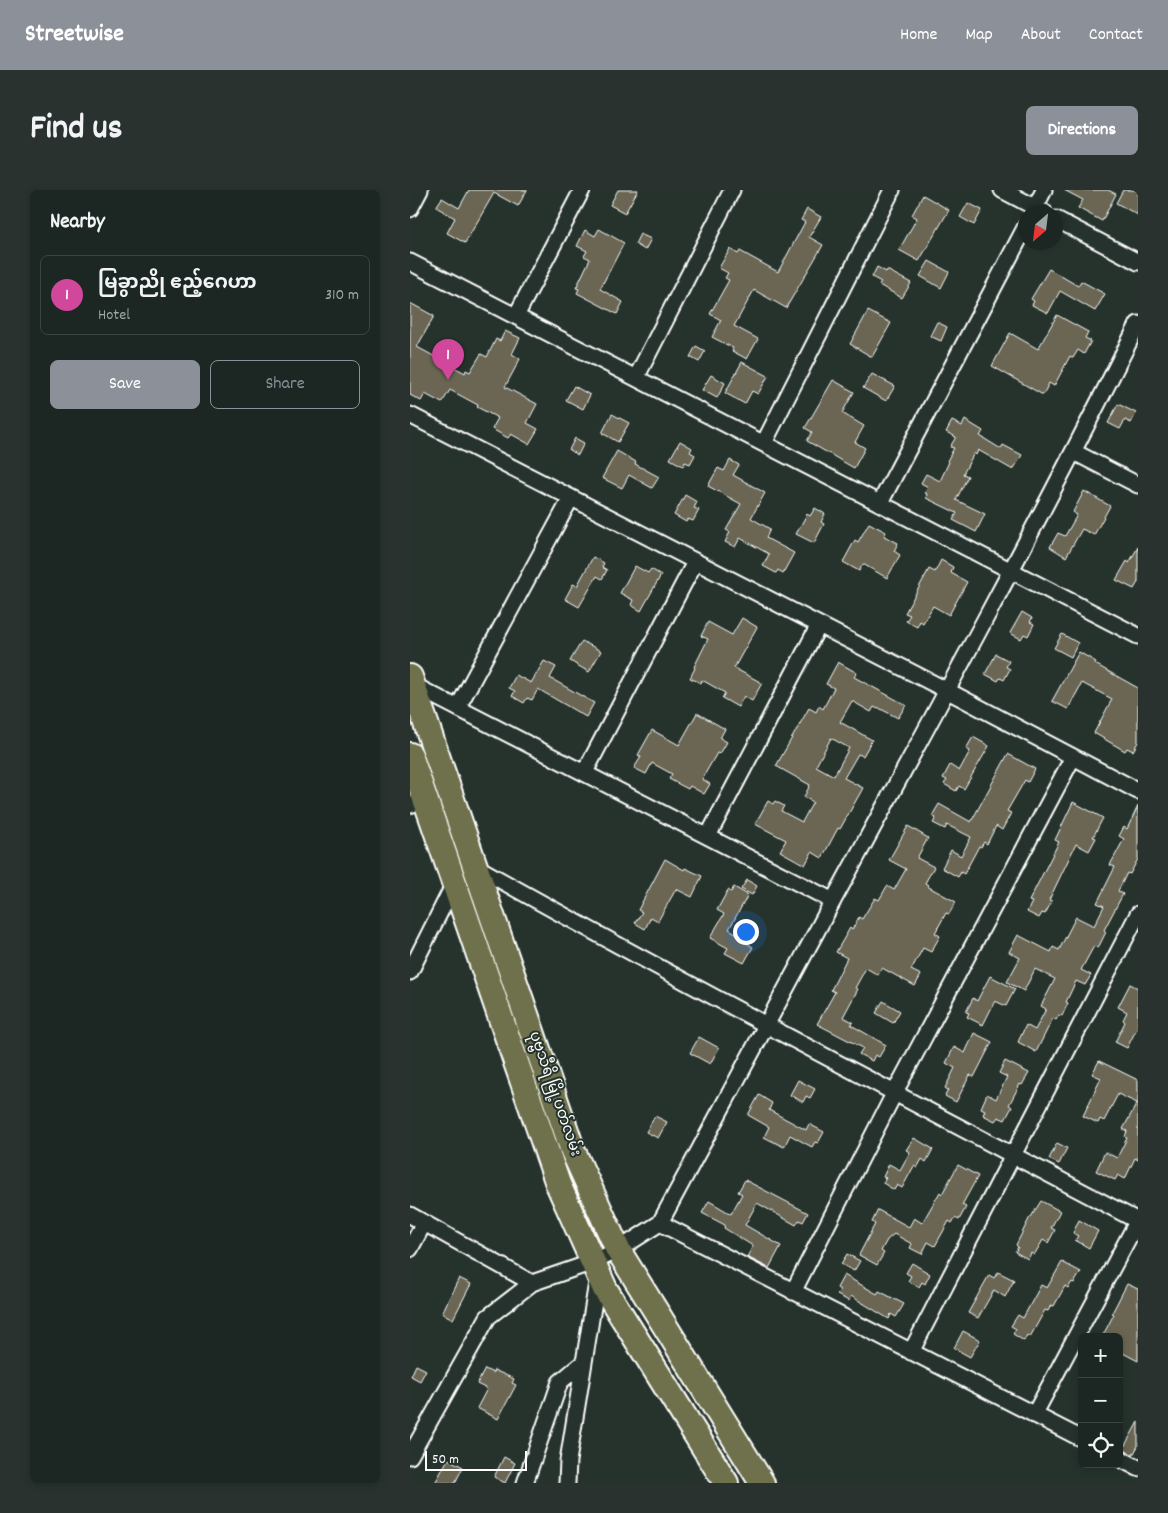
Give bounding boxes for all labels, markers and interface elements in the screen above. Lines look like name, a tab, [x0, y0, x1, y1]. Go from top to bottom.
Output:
text: Streetwise	[25, 18, 124, 52]
text: Home	[900, 23, 937, 48]
text: Map	[965, 23, 993, 48]
text: About	[1021, 23, 1061, 48]
text: Contact	[1089, 23, 1143, 48]
text: Find us	[30, 105, 122, 155]
button: Directions	[1026, 106, 1138, 155]
north arrow	[1018, 205, 1063, 250]
text: Nearby	[50, 208, 105, 238]
text: မြခွာညို ဧည့်ဂေဟာ	[98, 271, 257, 298]
text: 1	[65, 284, 69, 307]
text: 310 m	[325, 284, 359, 307]
text: Hotel	[98, 304, 130, 327]
pin: 1	[432, 339, 464, 380]
button: Save	[50, 360, 200, 409]
button: Share	[210, 360, 360, 409]
your location	[733, 919, 759, 945]
street label: ပုဗ္ဗသီရိ မြို့ပတ်လမ်း	[522, 1028, 587, 1159]
map controls	[1078, 1333, 1123, 1468]
button: +	[1078, 1333, 1123, 1378]
button: −	[1078, 1378, 1123, 1423]
button: locate	[1078, 1423, 1123, 1468]
scale bar	[425, 1448, 528, 1471]
text: 50 m	[432, 1450, 459, 1470]

